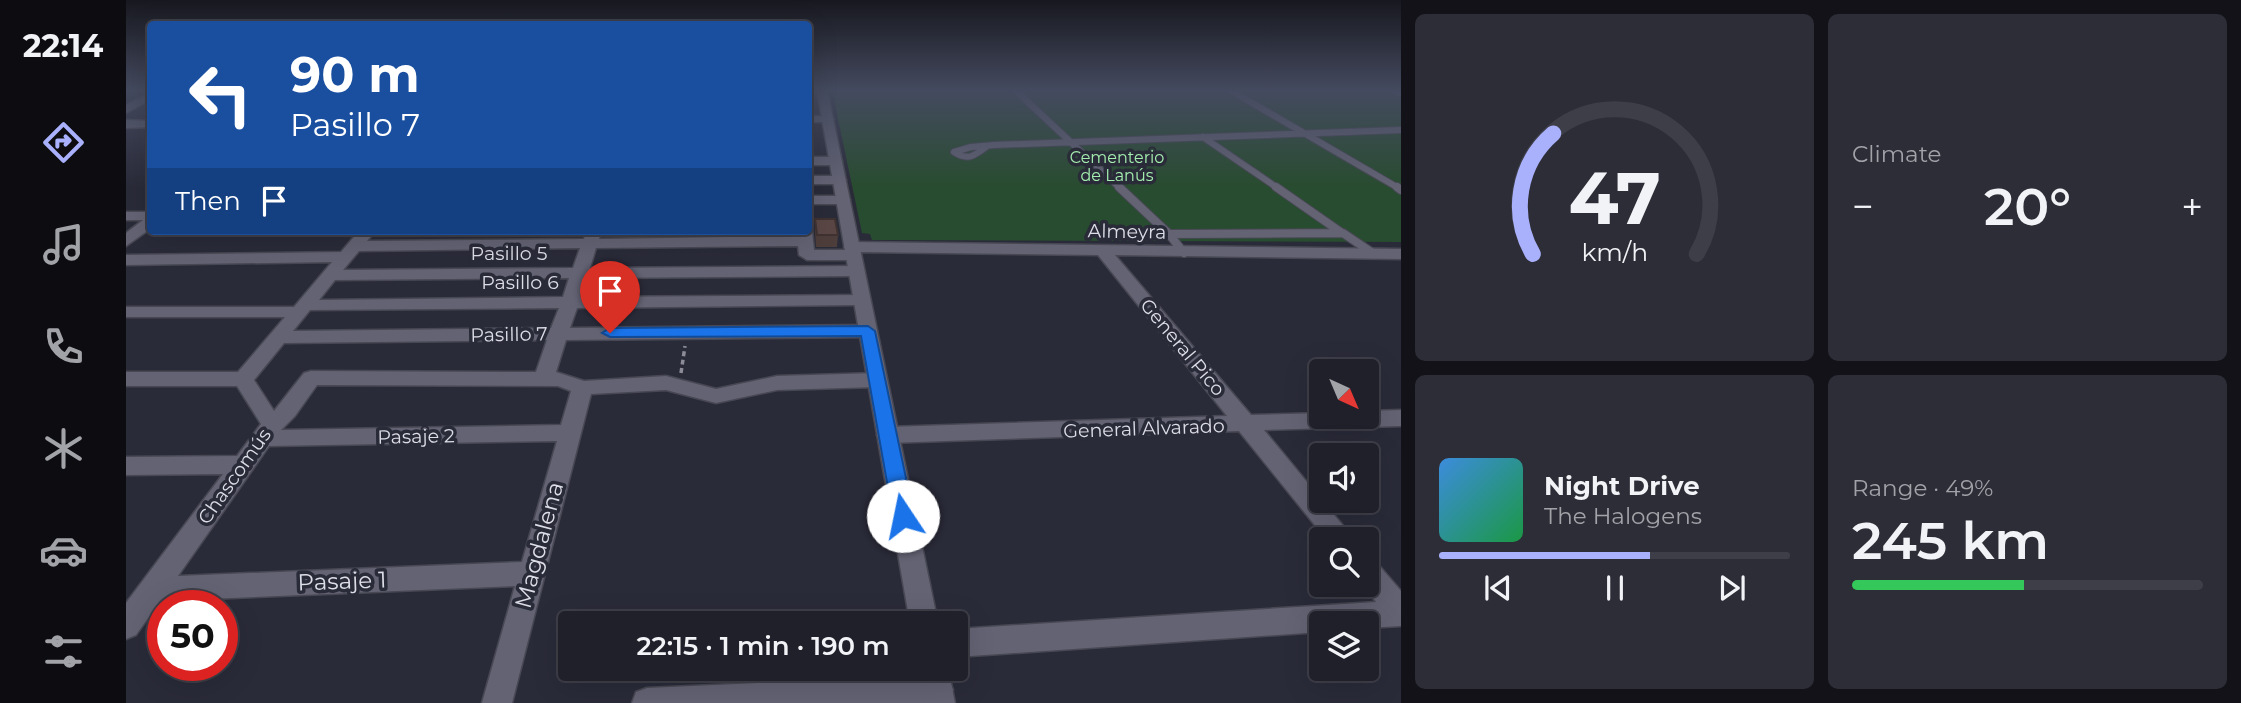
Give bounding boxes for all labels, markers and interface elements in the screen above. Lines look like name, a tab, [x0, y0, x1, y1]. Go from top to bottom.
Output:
text: 22:14	[23, 26, 103, 65]
text: 90 m	[290, 45, 420, 104]
icon: left	[175, 49, 266, 140]
text: Pasillo 7	[290, 105, 420, 144]
icon: directions	[39, 118, 88, 167]
text: Climate	[1852, 140, 1941, 168]
park label: Cementerio de Lanús	[1070, 148, 1164, 185]
text: 47	[1568, 154, 1661, 242]
text: 20°	[1984, 175, 2071, 238]
icon: arrive	[255, 182, 293, 220]
text: −	[1852, 183, 1874, 230]
text: +	[2181, 183, 2203, 230]
text: Then	[175, 185, 241, 217]
street label: Almeyra	[1087, 219, 1166, 244]
icon: music	[39, 220, 88, 269]
text: km/h	[1581, 236, 1648, 266]
street label: Pasillo 5	[471, 242, 548, 265]
pin	[580, 261, 640, 333]
street label: Pasillo 6	[481, 271, 559, 294]
icon: arrive	[591, 272, 629, 310]
street label: General Pico	[1135, 294, 1230, 401]
icon: phone	[39, 322, 88, 371]
street label: Pasillo 7	[470, 322, 548, 347]
north arrow	[1309, 359, 1379, 429]
map controls	[1309, 359, 1379, 681]
street label: General Alvarado	[1063, 414, 1225, 443]
icon: climate	[39, 424, 88, 473]
street label: Chascomús	[193, 424, 276, 529]
street label: Pasaje 2	[377, 424, 455, 449]
button: sound	[1309, 443, 1379, 513]
text: Night Drive	[1544, 470, 1700, 502]
text: Range · 49%	[1852, 474, 1993, 502]
street label: Magdalena	[509, 479, 569, 611]
position arrow	[866, 479, 940, 553]
text: The Halogens	[1544, 502, 1702, 530]
text: 245 km	[1852, 509, 2049, 572]
icon: car	[39, 526, 88, 575]
button: search	[1309, 527, 1379, 597]
street label: Pasaje 1	[297, 565, 387, 597]
icon: previous	[1479, 569, 1517, 607]
icon: pause	[1596, 569, 1634, 607]
icon: next	[1713, 569, 1751, 607]
speed limit sign: 50	[147, 590, 238, 681]
button: layers	[1309, 611, 1379, 681]
icon: filters	[39, 627, 88, 676]
text: 22:15 · 1 min · 190 m	[636, 630, 890, 662]

